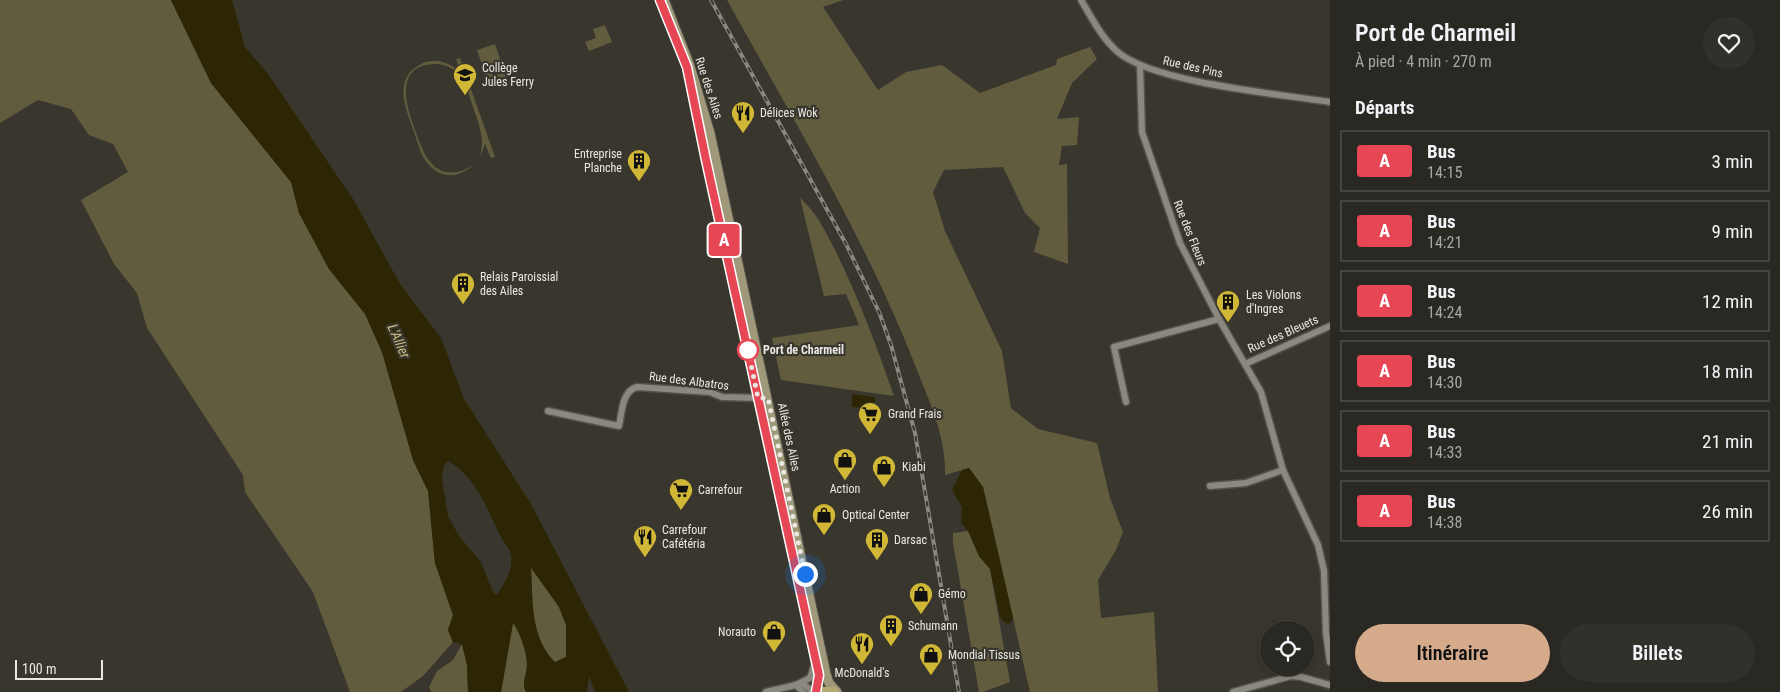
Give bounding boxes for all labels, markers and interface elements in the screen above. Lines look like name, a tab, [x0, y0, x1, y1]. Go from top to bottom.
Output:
button: heart	[1703, 17, 1755, 69]
text: Port de Charmeil	[1355, 19, 1516, 47]
text: À pied · 4 min · 270 m	[1355, 52, 1492, 71]
street label: Rue des Pins	[1162, 53, 1224, 81]
street label: Rue des Ailes	[692, 55, 726, 121]
place label: Collège Jules Ferry	[482, 61, 534, 89]
school or university icon: Collège Jules Ferry	[452, 62, 478, 96]
text: Départs	[1355, 96, 1414, 119]
restaurant icon: Délices Wok	[730, 100, 756, 134]
place label: Délices Wok	[760, 106, 818, 120]
text: Bus	[1427, 140, 1456, 163]
place label: Entreprise Planche	[574, 147, 622, 175]
building icon: Entreprise Planche	[626, 148, 652, 182]
text: A	[1379, 150, 1390, 171]
text: 3 min	[1711, 150, 1753, 173]
text: 14:15	[1427, 163, 1462, 182]
street label: Rue des Fleurs	[1171, 198, 1209, 268]
text: Bus	[1427, 210, 1456, 233]
text: A	[1379, 220, 1390, 241]
text: 9 min	[1711, 220, 1753, 243]
line badge: A	[708, 224, 740, 256]
text: A	[719, 229, 729, 250]
text: 14:21	[1427, 233, 1462, 252]
place label: Relais Paroissial des Ailes	[480, 270, 558, 298]
building icon: Relais Paroissial des Ailes	[450, 271, 476, 305]
text: Bus	[1427, 280, 1456, 303]
place label: Les Violons d'Ingres	[1246, 288, 1301, 316]
building icon: Les Violons d'Ingres	[1215, 289, 1241, 323]
text: A	[1379, 290, 1390, 311]
text: 12 min	[1702, 290, 1753, 313]
text: 14:24	[1427, 303, 1462, 322]
street label: Rue des Bleuets	[1246, 312, 1320, 356]
water label: L'Allier	[384, 321, 414, 361]
marker: Port de Charmeil	[737, 339, 759, 361]
place label: Port de Charmeil	[763, 343, 844, 357]
text: Bus	[1427, 350, 1456, 373]
text: A	[1379, 360, 1390, 381]
text: 18 min	[1702, 360, 1753, 383]
street label: Rue des Albatros	[648, 369, 730, 393]
text: 14:30	[1427, 373, 1462, 392]
street label: Allée des Ailes	[775, 401, 803, 473]
supermarket icon: Grand Frais	[857, 401, 883, 435]
place label: Grand Frais	[888, 407, 942, 421]
text: Bus	[1427, 420, 1456, 443]
text: A	[1379, 430, 1390, 451]
text: 21 min	[1702, 430, 1753, 453]
text: 14:33	[1427, 443, 1462, 462]
shop icon: Action	[832, 447, 858, 481]
shop icon: Kiabi	[871, 454, 897, 488]
place label: Kiabi	[902, 460, 926, 474]
supermarket icon: Carrefour	[668, 477, 694, 511]
place label: Action	[830, 482, 860, 496]
place label: Carrefour	[698, 483, 743, 497]
text: Bus	[1427, 490, 1456, 513]
text: A	[1379, 500, 1390, 521]
text: 26 min	[1702, 500, 1753, 523]
shop icon: Optical Center	[811, 502, 837, 536]
place label: Optical Center	[842, 508, 910, 522]
text: 14:38	[1427, 513, 1462, 532]
place label: Carrefour Cafétéria	[662, 523, 707, 551]
restaurant icon: Carrefour Cafétéria	[632, 524, 658, 558]
building icon: Darsac	[864, 527, 890, 561]
place label: Darsac	[894, 533, 927, 547]
your location	[793, 562, 818, 587]
shop icon: Gémo	[908, 581, 934, 615]
place label: Gémo	[938, 587, 966, 601]
building icon: Schumann	[878, 613, 904, 647]
shop icon: Norauto	[761, 619, 787, 653]
place label: Schumann	[908, 619, 958, 633]
map controls	[1260, 621, 1315, 676]
button: locate	[1260, 621, 1315, 676]
button: Itinéraire	[1355, 624, 1550, 682]
button: Billets	[1560, 624, 1755, 682]
place label: Norauto	[718, 625, 756, 639]
restaurant icon: McDonald's	[849, 631, 875, 665]
shop icon: Mondial Tissus	[918, 642, 944, 676]
place label: Mondial Tissus	[948, 648, 1020, 662]
scale bar	[15, 657, 102, 680]
text: 100 m	[22, 661, 57, 677]
place label: McDonald's	[835, 666, 889, 680]

